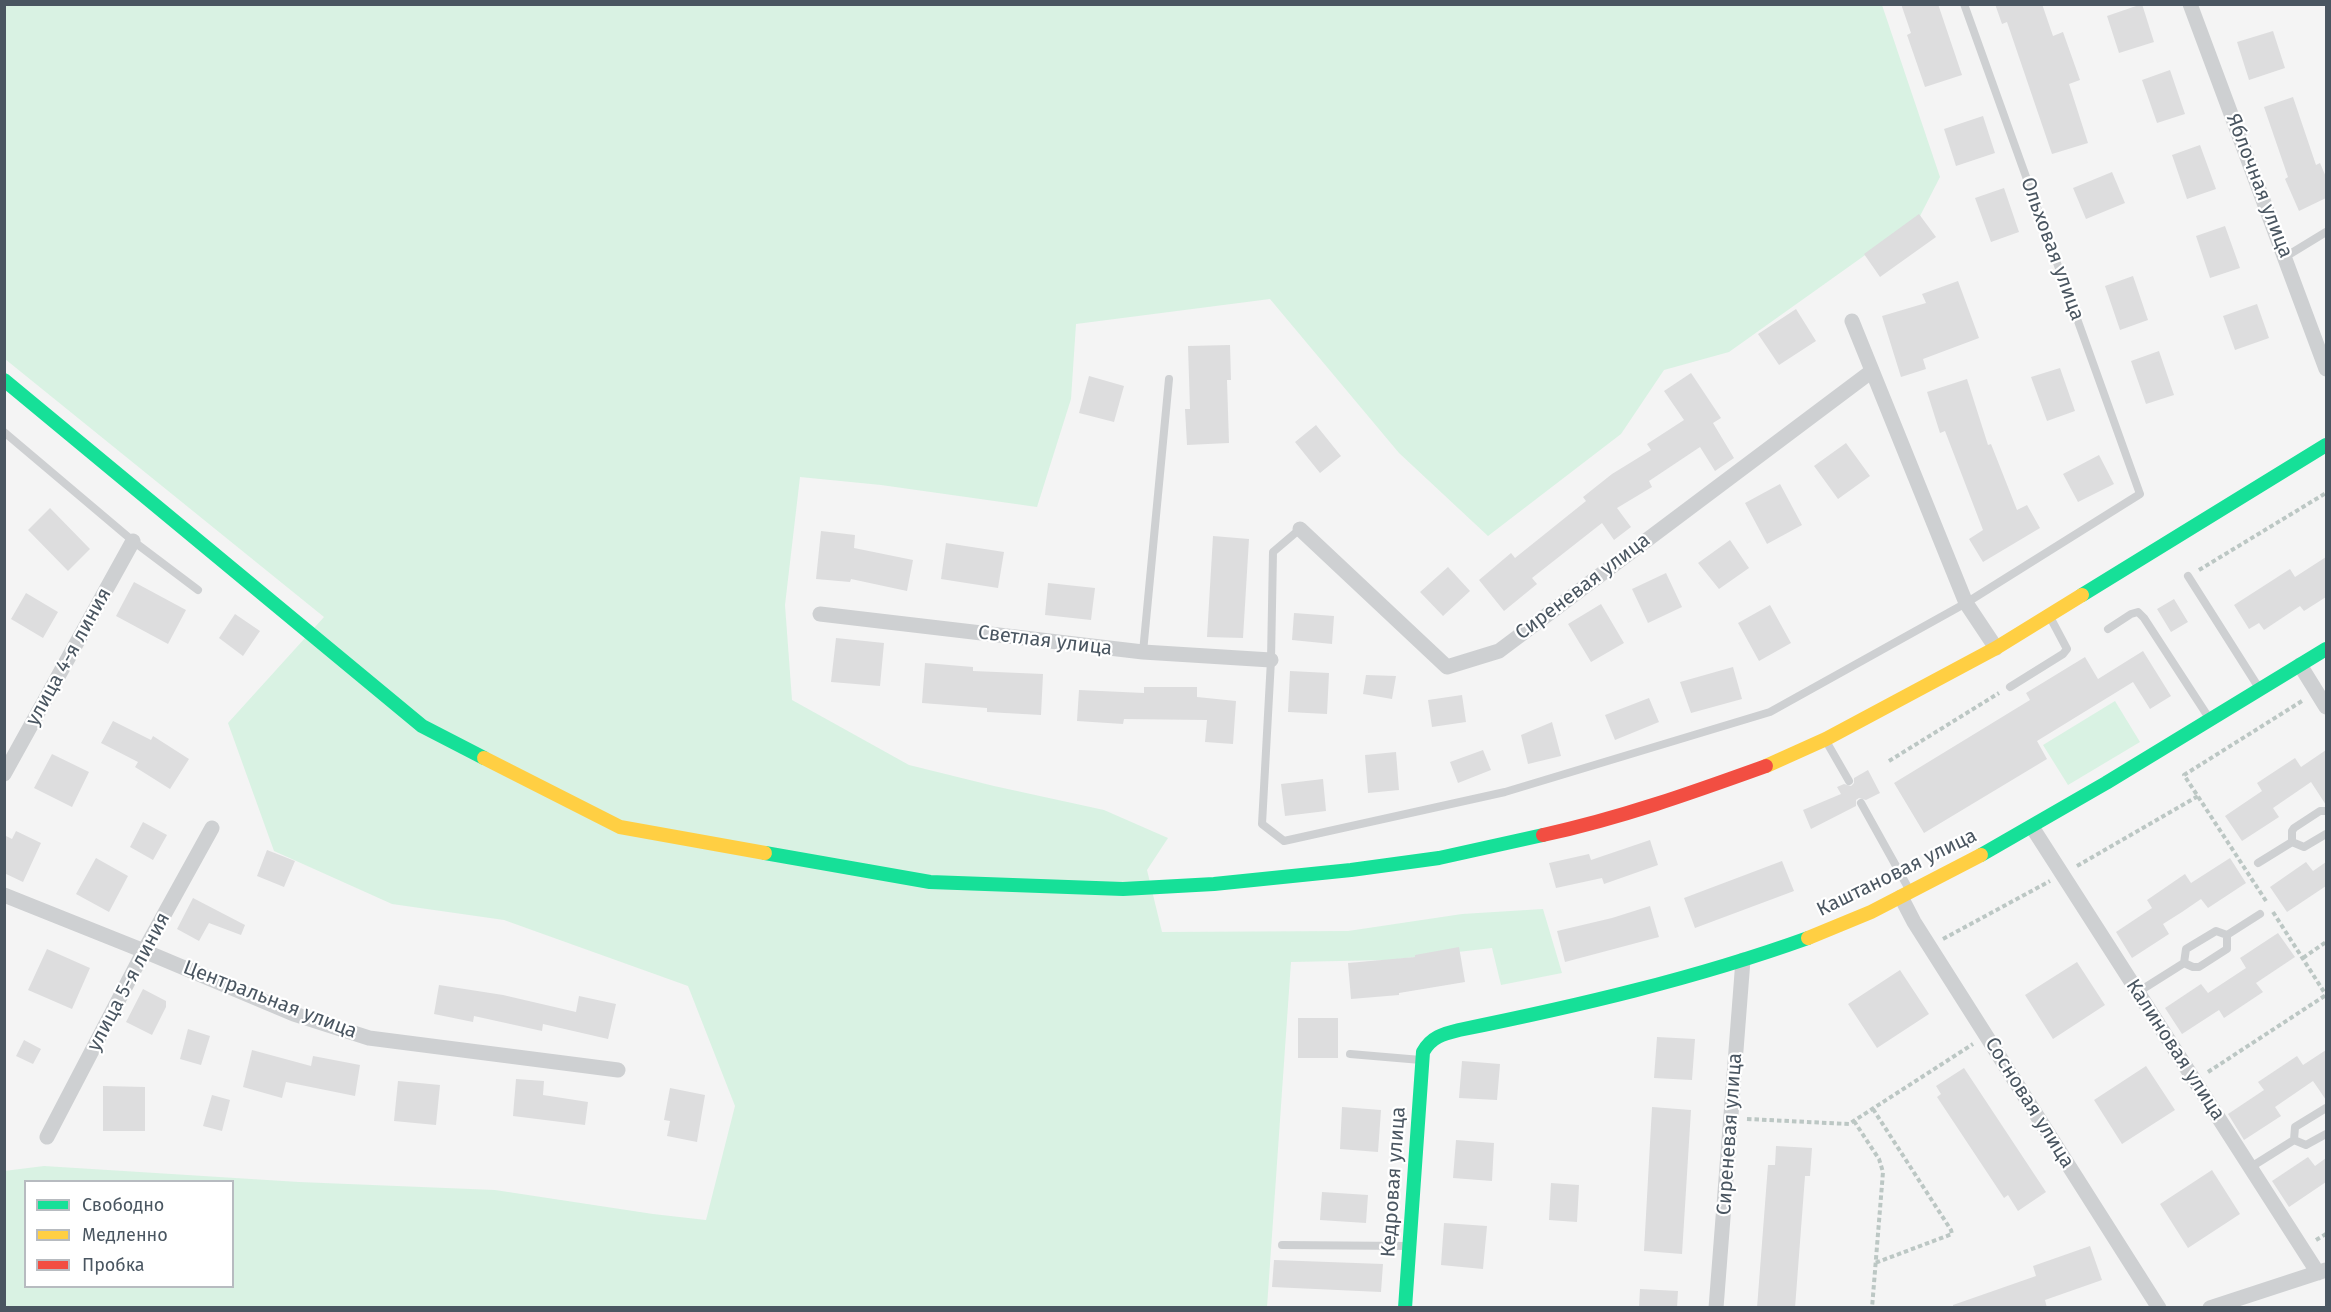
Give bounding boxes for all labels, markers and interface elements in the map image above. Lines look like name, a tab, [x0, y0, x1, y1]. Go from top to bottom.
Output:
street label: Яблочная улица	[2220, 111, 2298, 261]
street label: Ольховая улица	[2015, 174, 2089, 324]
street label: Сиреневая улица	[1511, 529, 1655, 645]
street label: улица 4-я линия	[21, 584, 117, 730]
street label: Светлая улица	[977, 621, 1113, 661]
street label: Каштановая улица	[1813, 824, 1981, 922]
street label: улица 5-я линия	[82, 909, 176, 1055]
street label: Центральная улица	[180, 956, 360, 1044]
street label: Калиновая улица	[2120, 975, 2230, 1125]
street label: Сосновая улица	[1979, 1033, 2079, 1173]
street label: Сиреневая улица	[1712, 1052, 1748, 1216]
street label: Кедровая улица	[1377, 1106, 1411, 1258]
legend	[24, 1180, 234, 1288]
text: Свободно	[82, 1194, 164, 1216]
text: Медленно	[82, 1224, 168, 1246]
text: Пробка	[82, 1254, 145, 1276]

